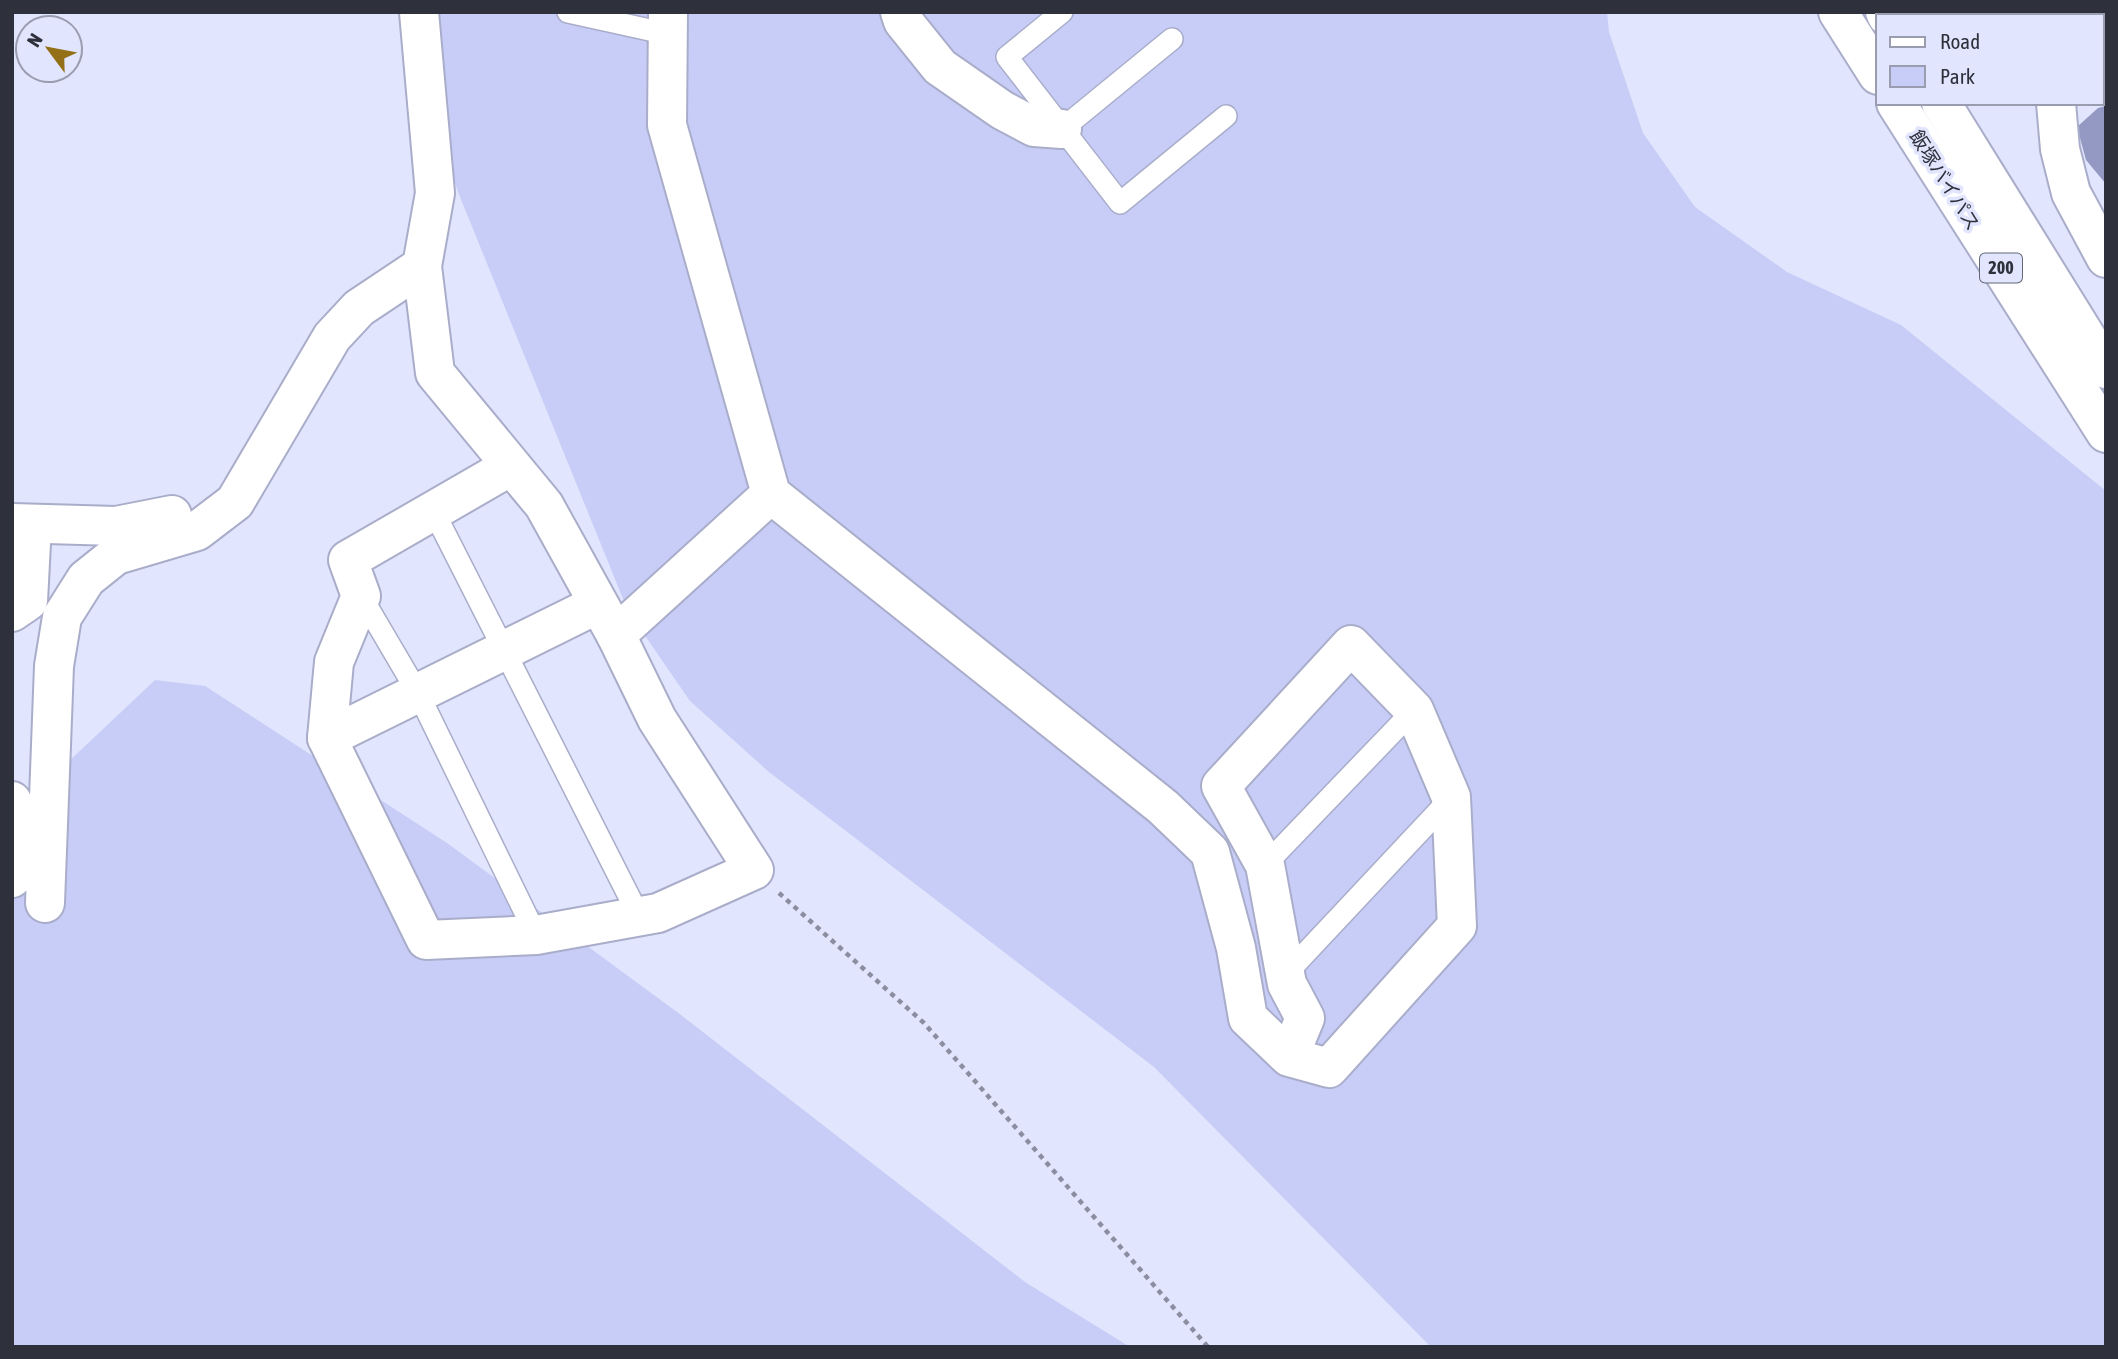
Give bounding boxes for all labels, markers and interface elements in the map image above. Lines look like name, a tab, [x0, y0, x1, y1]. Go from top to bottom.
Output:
north arrow	[14, 14, 84, 84]
legend	[1876, 14, 2104, 105]
text: N	[22, 29, 47, 51]
text: Road	[1940, 29, 1980, 53]
text: Park	[1940, 64, 1975, 88]
street label: 飯塚バイパス	[1906, 126, 1984, 234]
road number: 200	[1980, 254, 2022, 282]

